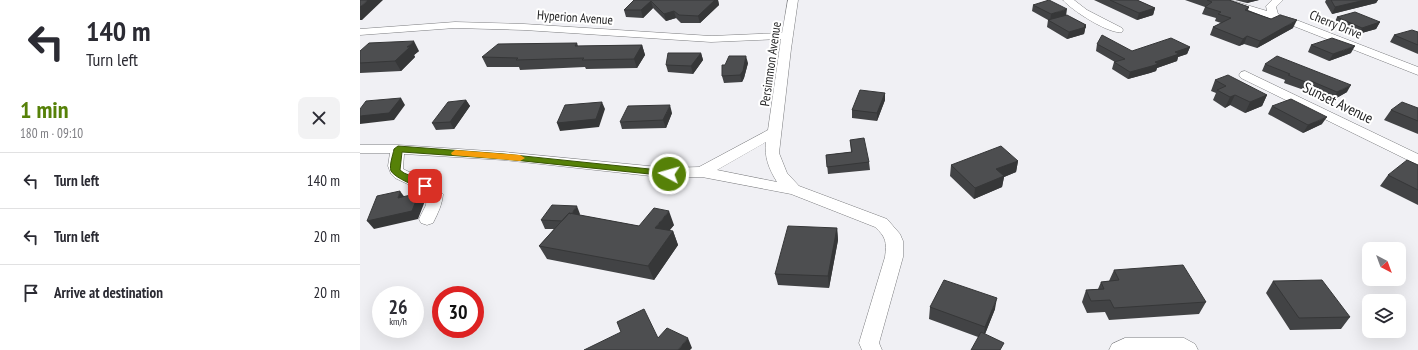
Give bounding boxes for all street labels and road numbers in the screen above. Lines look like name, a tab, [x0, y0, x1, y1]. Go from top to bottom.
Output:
street label: Hyperion Avenue	[537, 6, 613, 29]
street label: Cherry Drive	[1307, 6, 1365, 43]
street label: Persimmon Avenue	[756, 21, 785, 107]
street label: Sunset Avenue	[1300, 77, 1376, 128]

